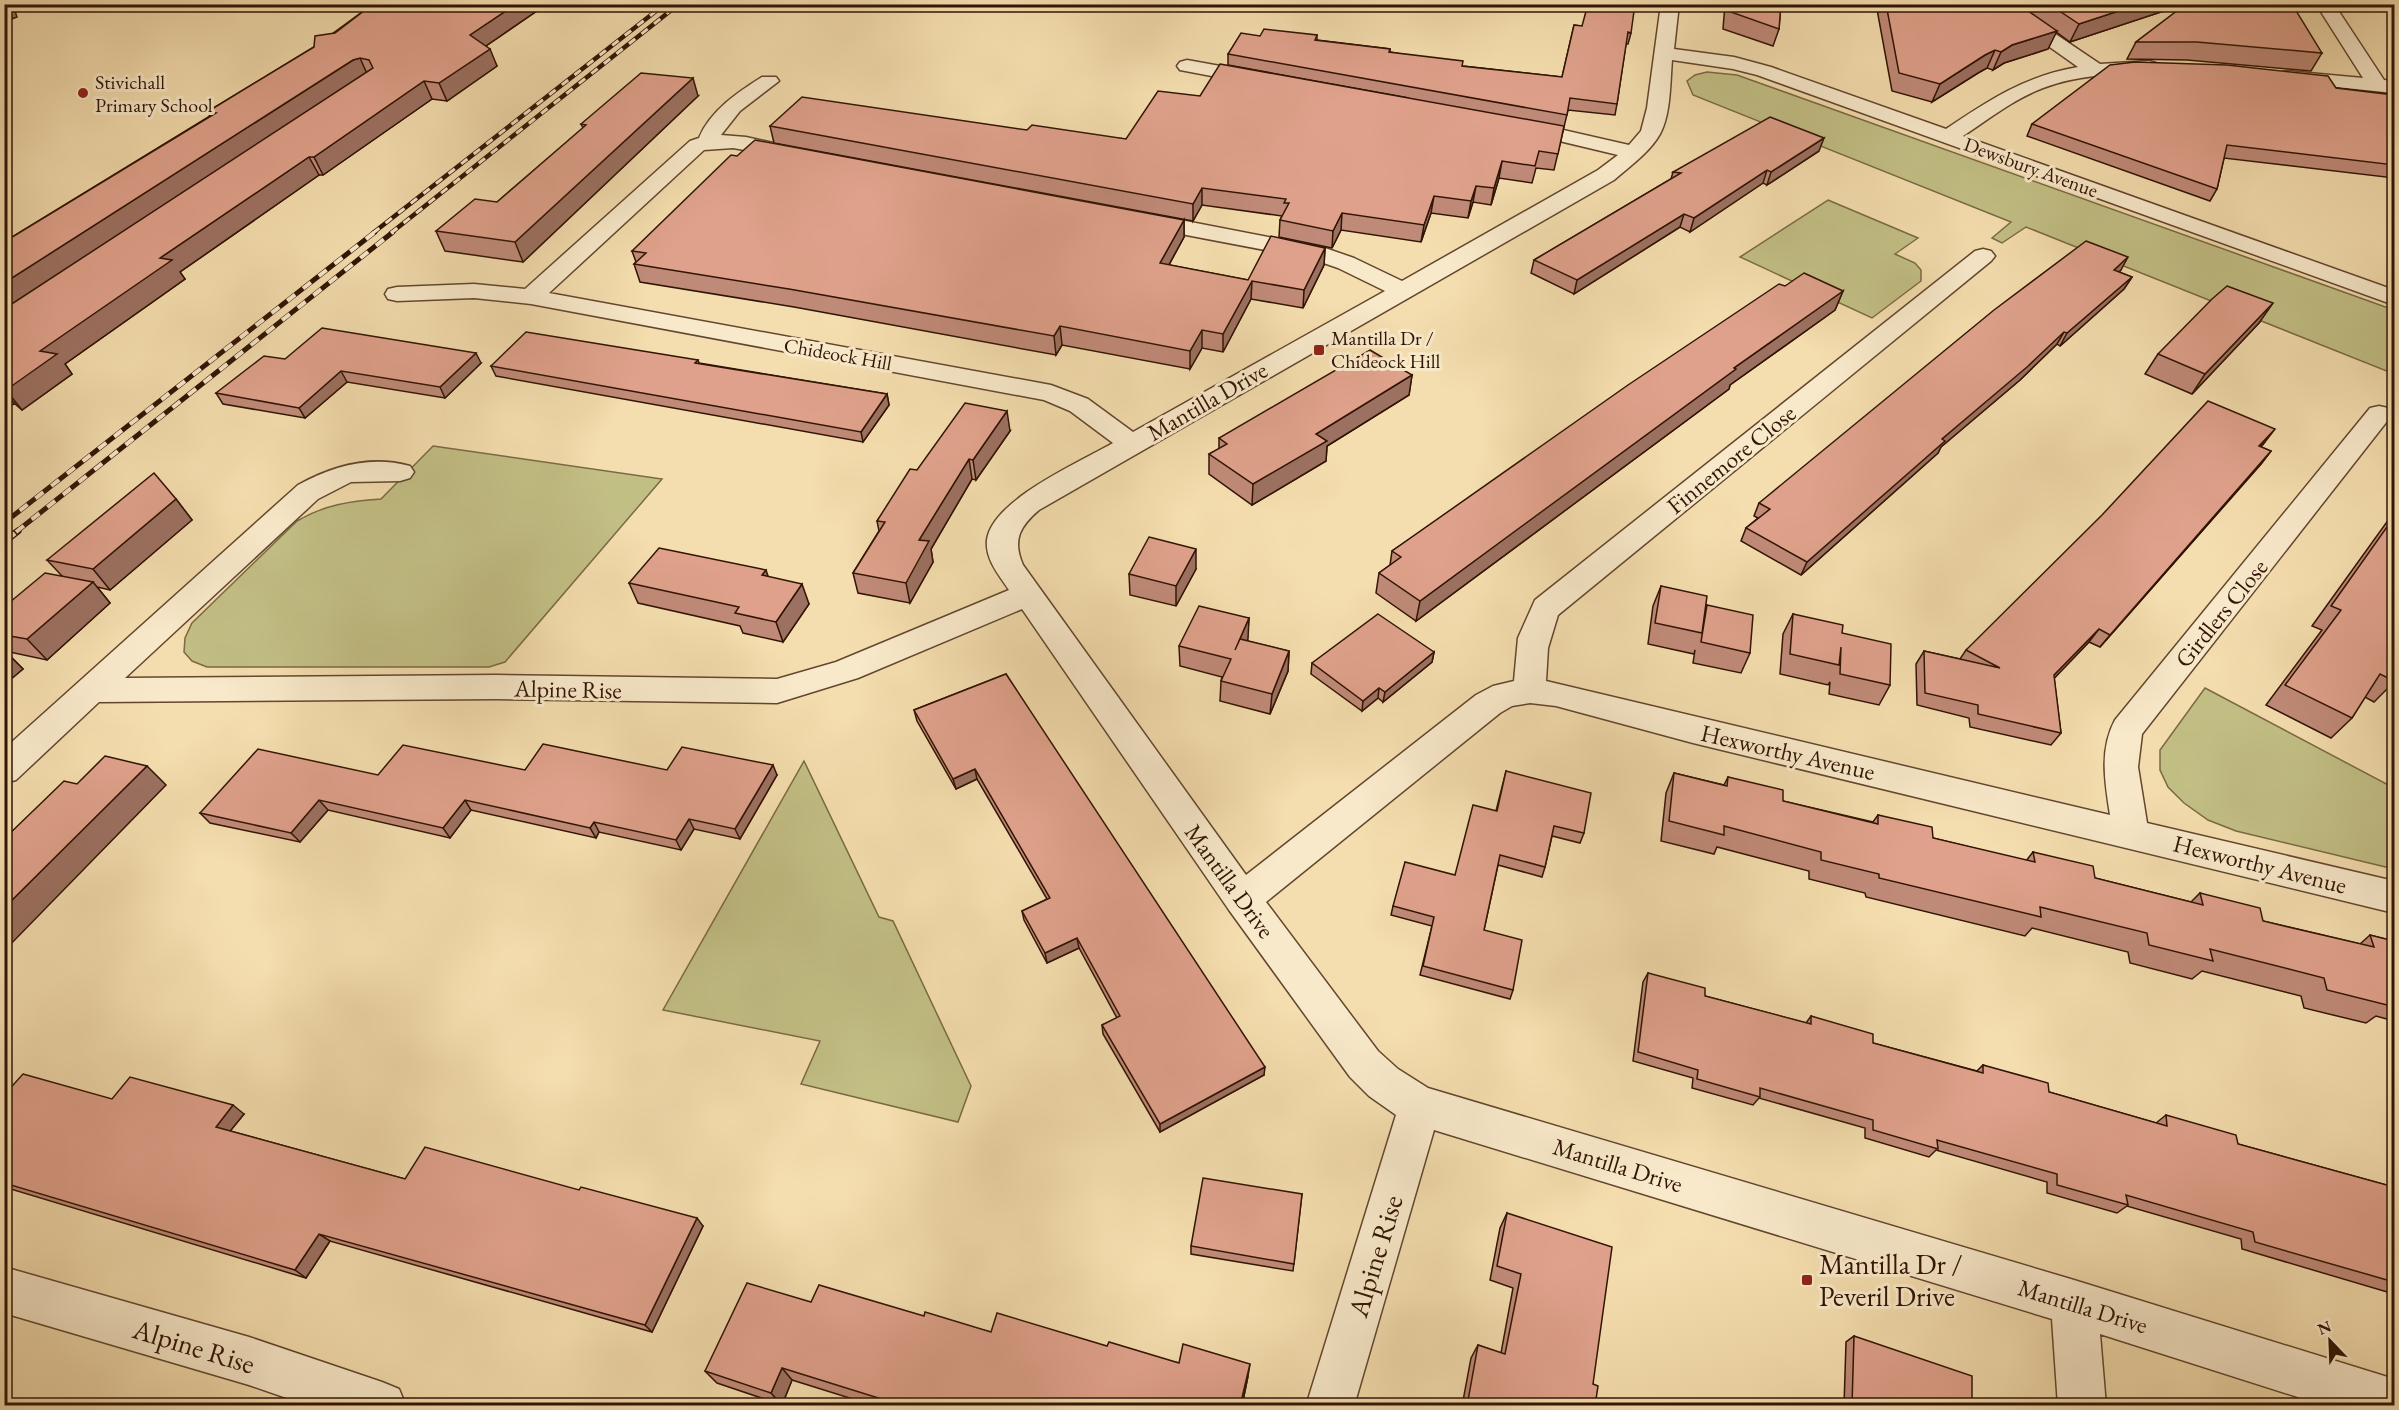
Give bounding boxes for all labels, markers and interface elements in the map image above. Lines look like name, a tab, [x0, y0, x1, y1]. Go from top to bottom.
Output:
place label: Stivichall Primary School	[95, 69, 213, 118]
marker: Stivichall Primary School	[76, 86, 90, 100]
street label: Dewsbury Avenue	[1960, 131, 2102, 203]
place label: Mantilla Dr / Chideock Hill	[1331, 325, 1440, 374]
street label: Chideock Hill	[782, 332, 894, 376]
marker: Mantilla Dr / Chideock Hill	[1312, 343, 1326, 357]
street label: Mantilla Drive	[1141, 354, 1273, 448]
street label: Finnemore Close	[1660, 397, 1802, 521]
street label: Girdlers Close	[2168, 552, 2274, 674]
street label: Alpine Rise	[513, 673, 622, 705]
street label: Hexworthy Avenue	[1698, 717, 1878, 787]
street label: Mantilla Drive	[1178, 818, 1282, 944]
street label: Hexworthy Avenue	[2170, 827, 2350, 901]
street label: Mantilla Drive	[1549, 1131, 1687, 1199]
street label: Alpine Rise	[1339, 1191, 1411, 1322]
place label: Mantilla Dr / Peveril Drive	[1819, 1246, 1963, 1314]
street label: Mantilla Drive	[2014, 1272, 2152, 1340]
marker: Mantilla Dr / Peveril Drive	[1800, 1273, 1814, 1287]
street label: Alpine Rise	[128, 1310, 259, 1382]
north arrow	[2300, 1311, 2360, 1371]
text: N	[2314, 1315, 2334, 1340]

